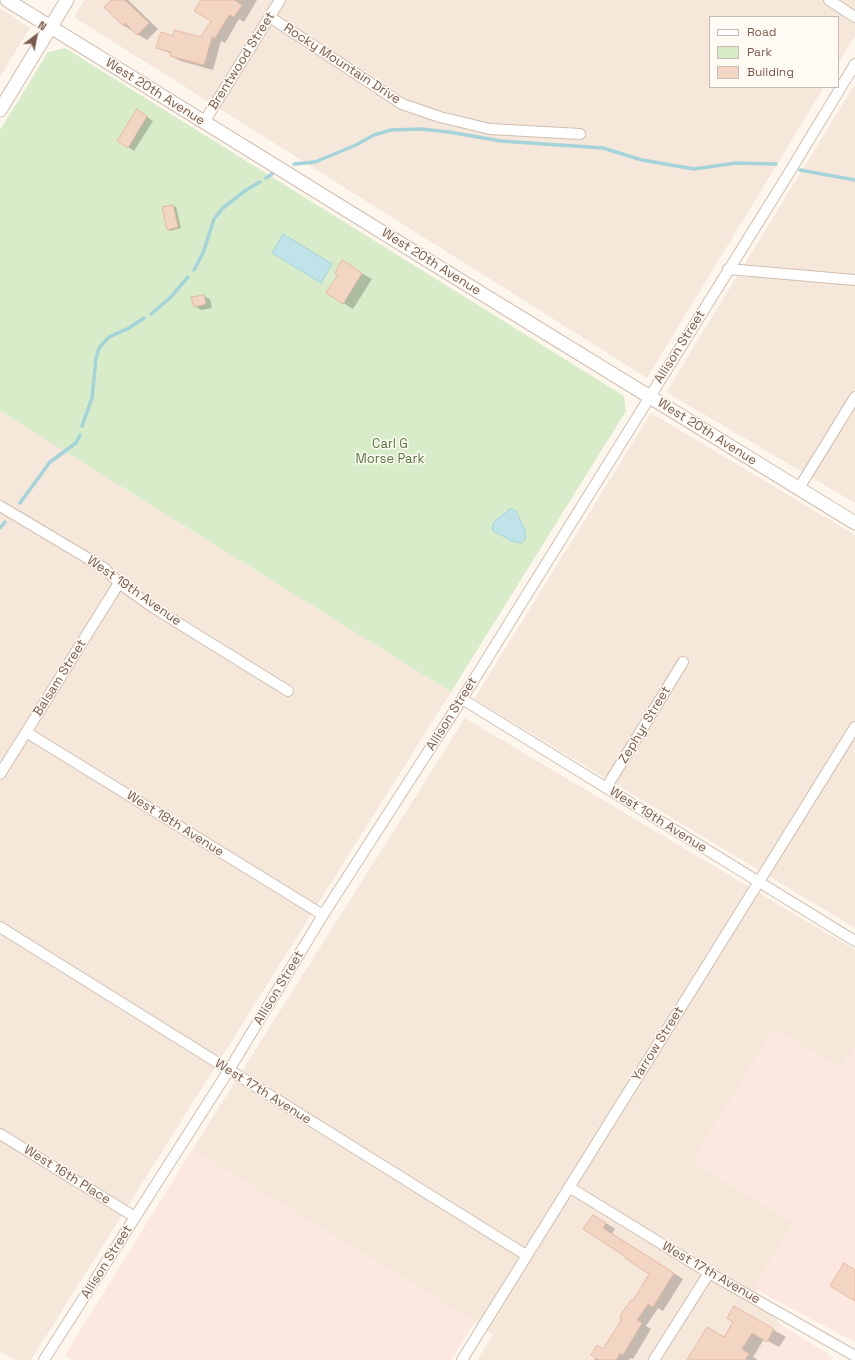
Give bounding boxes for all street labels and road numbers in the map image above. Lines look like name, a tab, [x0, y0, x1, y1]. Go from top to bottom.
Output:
street label: Brentwood Street	[206, 9, 278, 113]
street label: Rocky Mountain Drive	[281, 20, 403, 108]
street label: West 20th Avenue	[102, 55, 208, 129]
street label: West 20th Avenue	[378, 225, 484, 299]
street label: Allison Street	[651, 307, 709, 387]
street label: West 20th Avenue	[654, 395, 760, 469]
street label: West 19th Avenue	[84, 553, 184, 629]
street label: Balsam Street	[30, 637, 90, 719]
street label: Allison Street	[423, 674, 481, 754]
street label: Zephyr Street	[616, 684, 674, 766]
street label: West 19th Avenue	[607, 784, 709, 856]
street label: West 18th Avenue	[124, 788, 226, 860]
street label: Allison Street	[251, 948, 307, 1028]
street label: Yarrow Street	[629, 1004, 687, 1084]
street label: West 17th Avenue	[212, 1056, 314, 1128]
street label: West 16th Place	[21, 1142, 113, 1208]
street label: Allison Street	[78, 1222, 136, 1302]
street label: West 17th Avenue	[659, 1239, 763, 1307]

